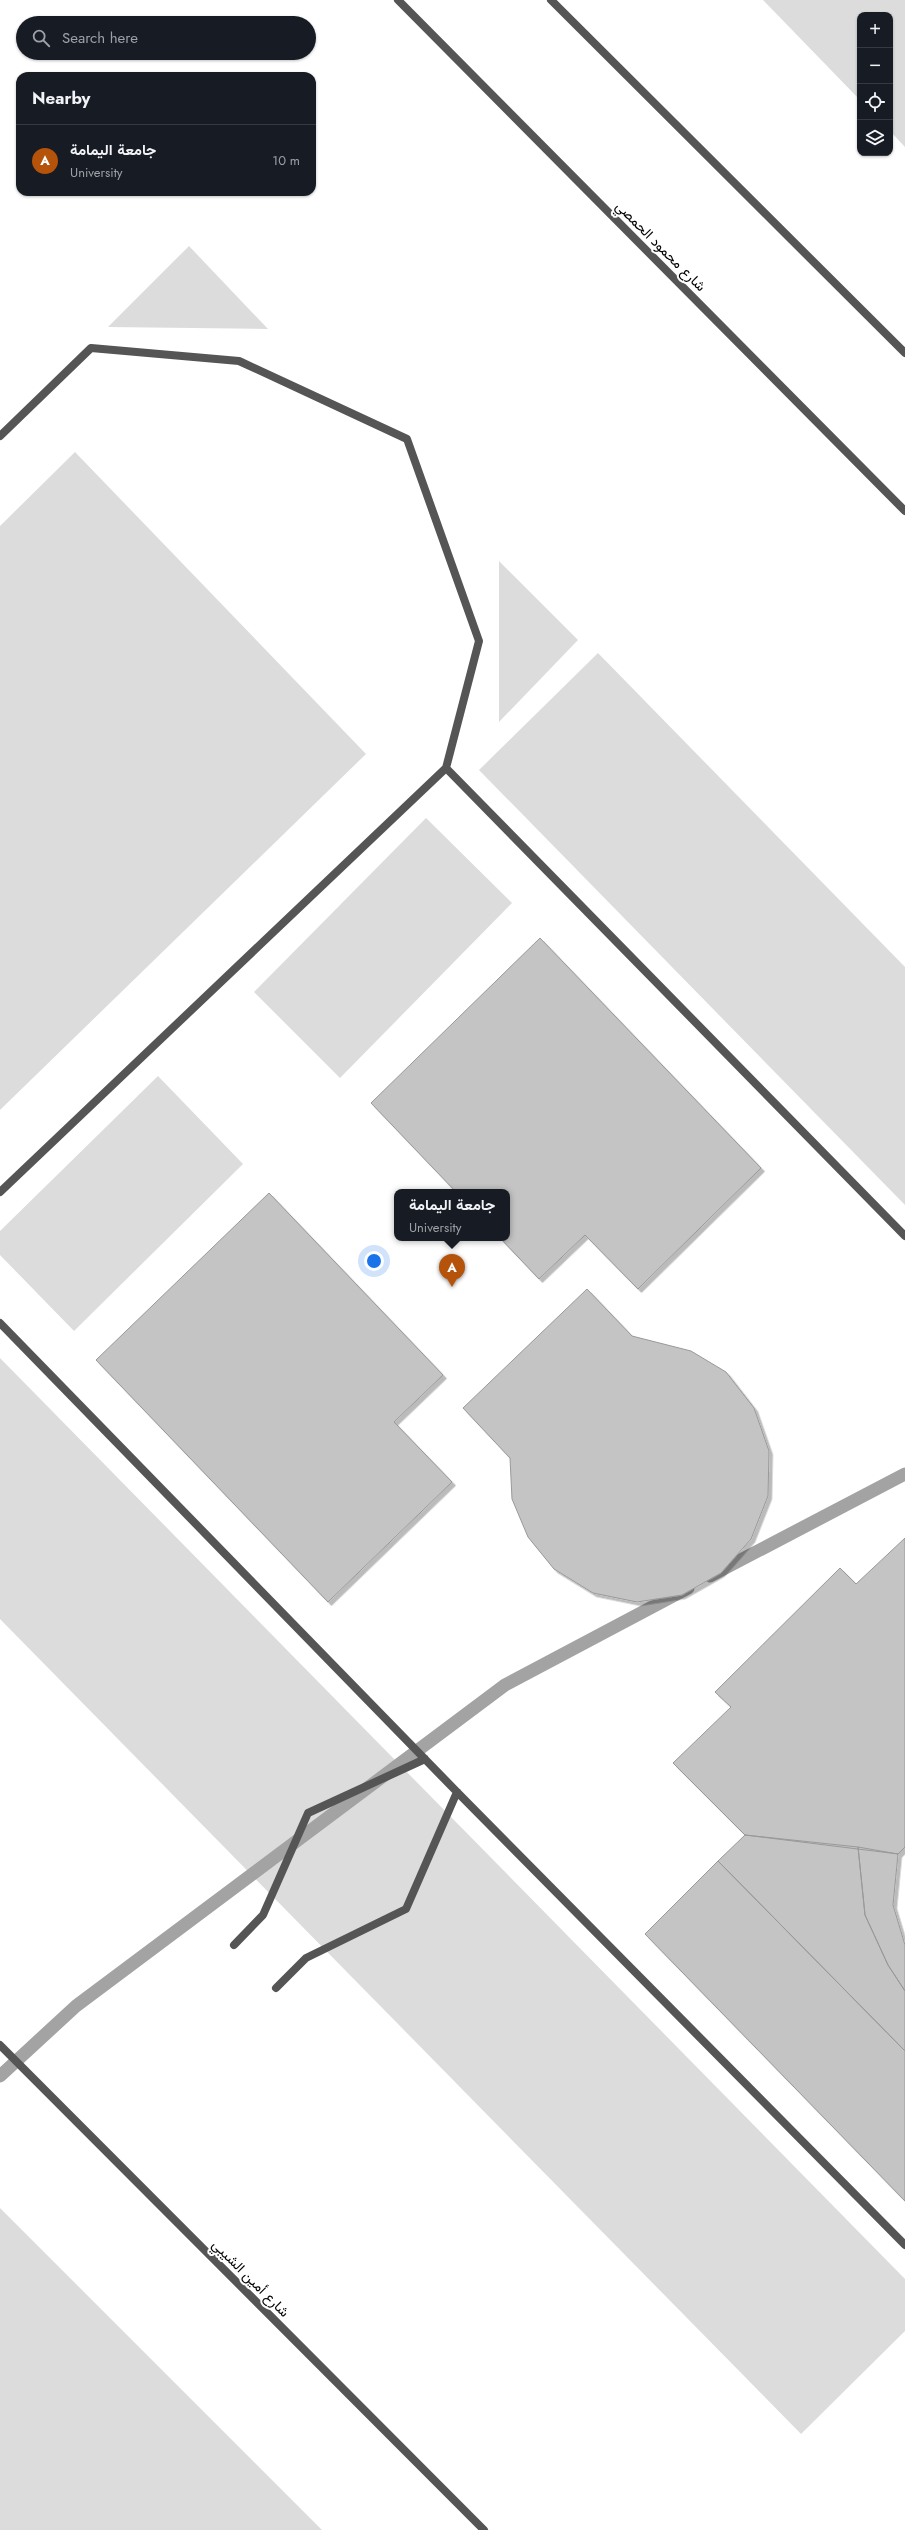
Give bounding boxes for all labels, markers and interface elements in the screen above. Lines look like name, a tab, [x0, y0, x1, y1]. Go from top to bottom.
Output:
map controls	[857, 12, 893, 156]
button: +	[857, 12, 893, 48]
search box	[16, 16, 316, 60]
icon: search	[30, 27, 52, 49]
text: Search here	[62, 27, 138, 49]
button: −	[857, 48, 893, 84]
button: locate	[857, 84, 893, 120]
text: Nearby	[32, 86, 90, 110]
button: layers	[857, 120, 893, 156]
text: جامعة اليمامة	[70, 139, 156, 161]
text: A	[40, 151, 50, 170]
text: 10 m	[272, 151, 300, 170]
text: University	[70, 163, 122, 182]
street label: شارع محمود الحمصي	[610, 196, 711, 297]
popup	[394, 1189, 510, 1241]
text: جامعة اليمامة	[409, 1194, 495, 1216]
text: University	[409, 1218, 461, 1237]
your location	[364, 1251, 384, 1271]
pin: A	[439, 1254, 465, 1287]
street label: شارع أمين الشيبي	[206, 2235, 294, 2323]

